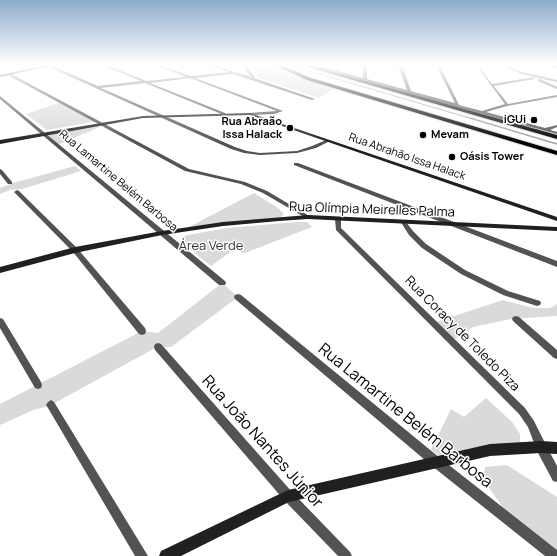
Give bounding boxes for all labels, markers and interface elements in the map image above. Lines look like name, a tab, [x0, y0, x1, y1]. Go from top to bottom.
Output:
place label: iGUi	[504, 113, 526, 127]
place label: Rua Abraão Issa Halack	[221, 115, 282, 141]
marker: iGUi	[529, 115, 539, 125]
marker: Rua Abraão Issa Halack	[285, 123, 295, 133]
street label: Rua Lamartine Belém Barbosa	[56, 128, 180, 234]
place label: Mevam	[431, 128, 469, 142]
marker: Mevam	[418, 130, 428, 140]
street label: Rua Abrahão Issa Halack	[347, 131, 467, 183]
place label: Oásis Tower	[460, 150, 524, 164]
marker: Oásis Tower	[447, 152, 457, 162]
street label: Rua Olímpia Meirelles Palma	[289, 199, 455, 221]
park label: Área Verde	[179, 238, 243, 254]
street label: Rua Coracy de Toledo Piza	[401, 273, 523, 395]
street label: Rua Lamartine Belém Barbosa	[314, 340, 496, 492]
street label: Rua João Nantes Júnior	[197, 372, 327, 512]

